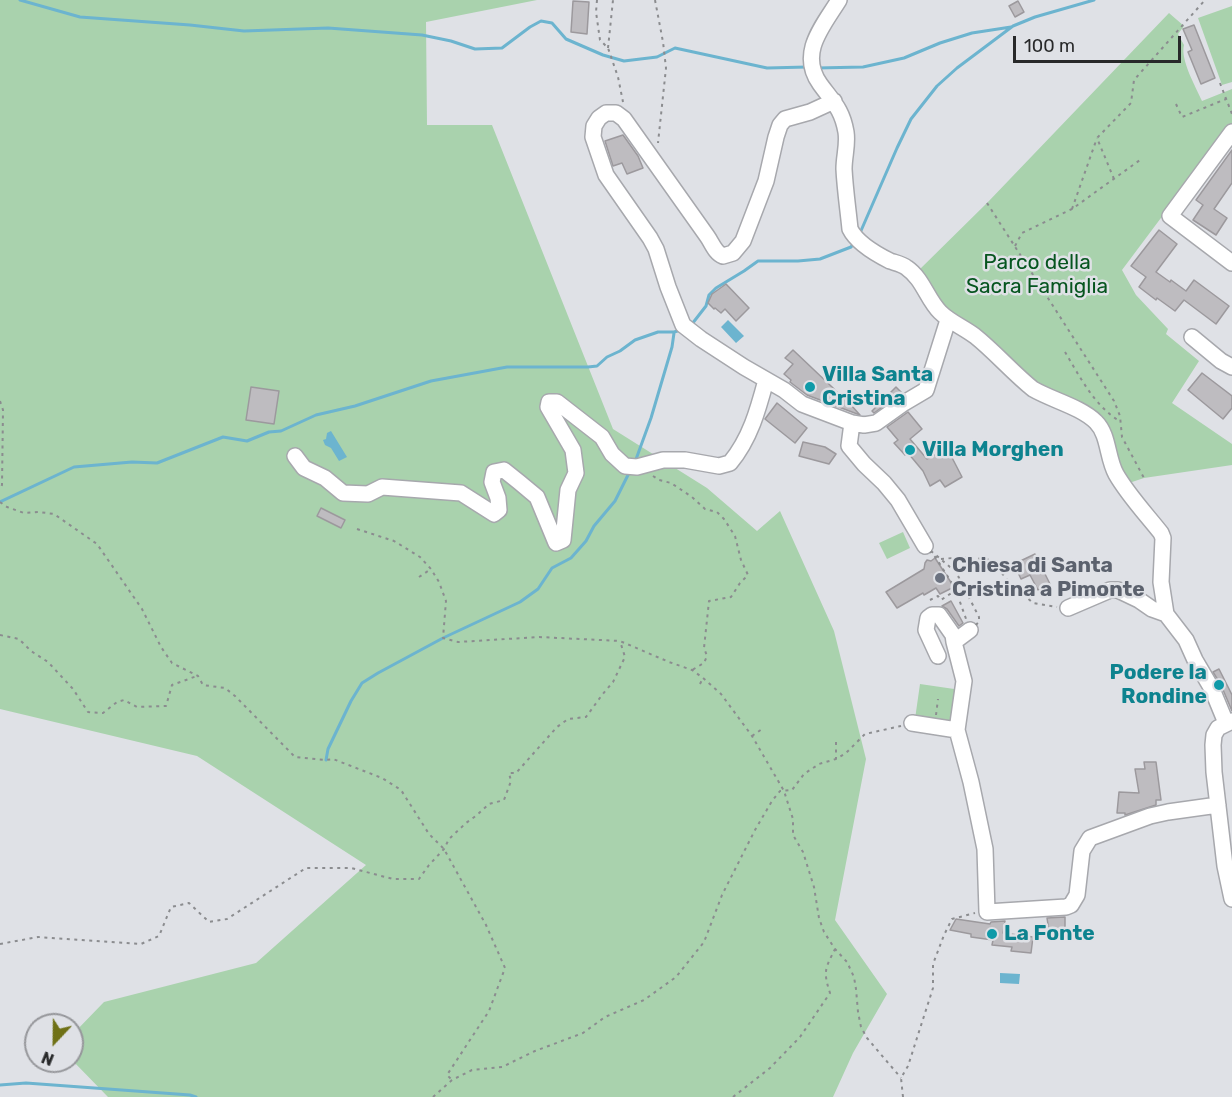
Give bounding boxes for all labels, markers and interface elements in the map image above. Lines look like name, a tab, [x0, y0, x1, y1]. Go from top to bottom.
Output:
scale bar	[1016, 24, 1184, 62]
text: 100 m	[1024, 35, 1075, 57]
park label: Parco della Sacra Famiglia	[966, 250, 1108, 300]
place label: Villa Santa Cristina	[822, 362, 933, 412]
marker: Villa Santa Cristina	[803, 380, 817, 394]
place label: Villa Morghen	[922, 437, 1064, 463]
marker: Villa Morghen	[903, 443, 917, 457]
place label: Chiesa di Santa Cristina a Pimonte	[952, 553, 1145, 603]
marker: Chiesa di Santa Cristina a Pimonte	[933, 571, 947, 585]
place label: Podere la Rondine	[1110, 660, 1207, 710]
marker: Podere la Rondine	[1212, 678, 1226, 692]
place label: La Fonte	[1004, 921, 1095, 947]
marker: La Fonte	[985, 927, 999, 941]
north arrow	[24, 1013, 84, 1073]
text: N	[39, 1047, 57, 1069]

